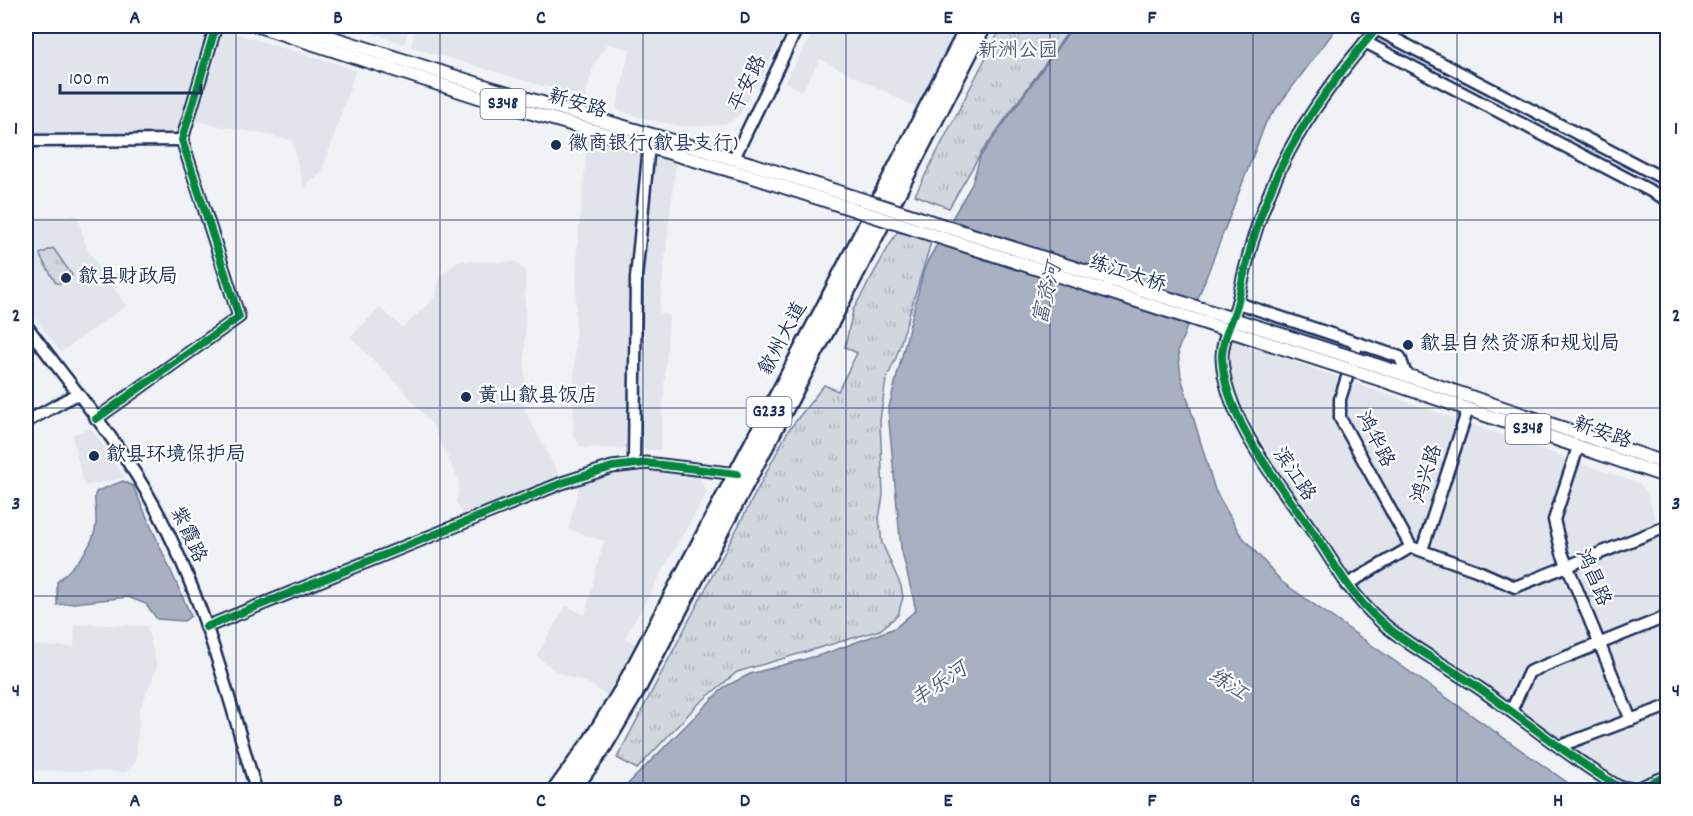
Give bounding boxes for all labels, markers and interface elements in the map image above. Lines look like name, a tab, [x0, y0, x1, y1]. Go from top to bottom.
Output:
text: A	[130, 5, 141, 33]
text: B	[333, 5, 343, 33]
text: C	[536, 5, 546, 33]
text: D	[740, 5, 751, 33]
text: E	[943, 5, 953, 33]
text: F	[1148, 5, 1158, 33]
text: G	[1350, 5, 1360, 33]
text: H	[1553, 5, 1563, 33]
park label: 新洲公园	[978, 38, 1058, 66]
street label: 平安路	[723, 50, 775, 117]
scale bar	[60, 57, 201, 95]
text: 100 m	[69, 68, 109, 93]
street label: 新安路	[544, 83, 611, 127]
road number: S348	[480, 89, 526, 119]
text: 1	[14, 116, 18, 144]
text: 1	[1674, 116, 1678, 144]
place label: 徽商银行(歙县支行)	[568, 131, 738, 159]
marker: 徽商银行(歙县支行)	[549, 138, 563, 152]
street label: 练江大桥	[1085, 249, 1169, 301]
water label: 富资河	[1027, 257, 1072, 328]
place label: 歙县财政局	[78, 264, 178, 292]
marker: 歙县财政局	[59, 271, 73, 285]
street label: 歙州大道	[753, 297, 815, 381]
text: 2	[12, 303, 20, 331]
text: 2	[1672, 303, 1680, 331]
place label: 歙县自然资源和规划局	[1420, 331, 1620, 359]
marker: 歙县自然资源和规划局	[1401, 338, 1415, 352]
place label: 黄山歙县饭店	[478, 383, 598, 411]
marker: 黄山歙县饭店	[459, 390, 473, 404]
road number: G233	[746, 397, 792, 427]
street label: 鸿华路	[1348, 407, 1401, 474]
street label: 新安路	[1569, 411, 1636, 457]
road number: S348	[1506, 414, 1550, 444]
street label: 鸿兴路	[1405, 440, 1451, 507]
place label: 歙县环境保护局	[106, 442, 246, 470]
street label: 滨江路	[1265, 442, 1322, 509]
marker: 歙县环境保护局	[87, 449, 101, 463]
text: 3	[12, 491, 20, 519]
text: 3	[1672, 491, 1680, 519]
street label: 紫霞路	[162, 502, 213, 569]
street label: 鸿昌路	[1567, 545, 1617, 612]
water label: 丰乐河	[905, 654, 977, 716]
water label: 练江	[1201, 662, 1254, 711]
text: 4	[12, 678, 20, 706]
text: 4	[1672, 678, 1680, 706]
text: A	[130, 788, 141, 816]
text: B	[333, 788, 343, 816]
text: C	[536, 788, 546, 816]
text: D	[740, 788, 751, 816]
text: E	[943, 788, 953, 816]
text: F	[1148, 788, 1158, 816]
text: G	[1350, 788, 1360, 816]
text: H	[1553, 788, 1563, 816]

